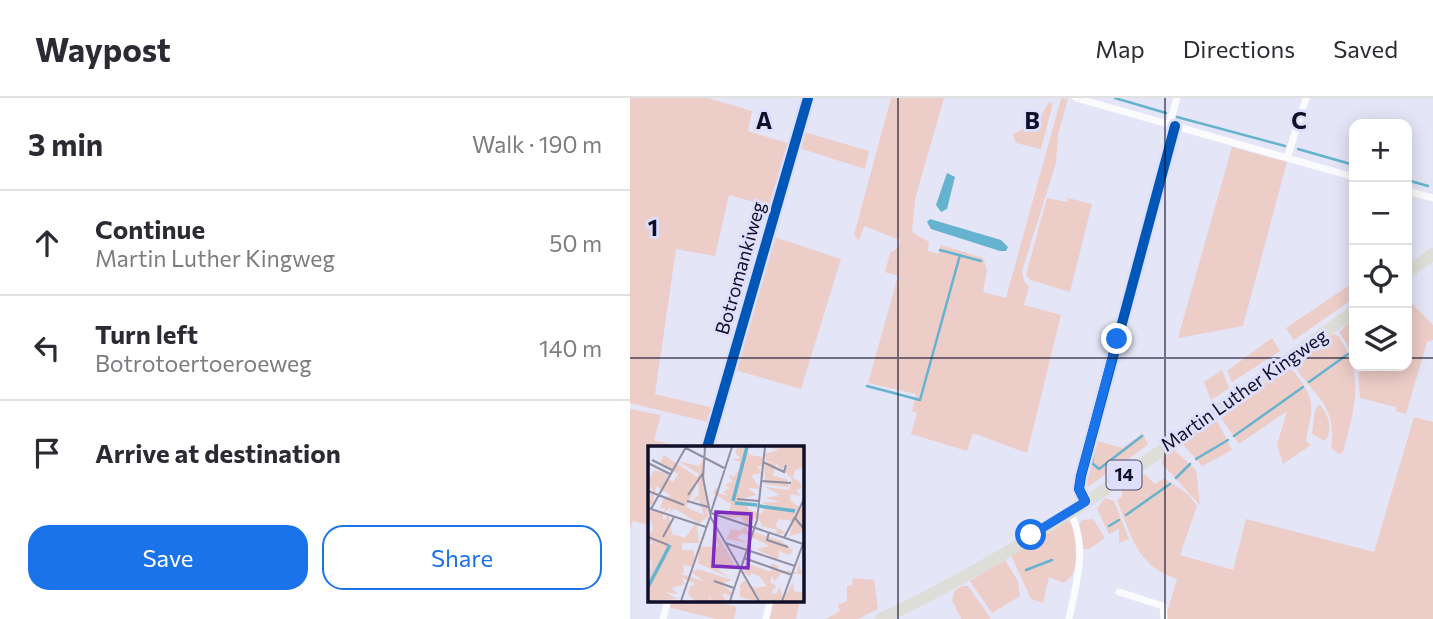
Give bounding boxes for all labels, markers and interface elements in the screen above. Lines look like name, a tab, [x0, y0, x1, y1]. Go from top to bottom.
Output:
text: Waypost	[35, 28, 171, 69]
text: Map	[1095, 34, 1145, 63]
text: Directions	[1183, 34, 1295, 63]
text: Saved	[1333, 34, 1398, 63]
text: A	[756, 106, 773, 134]
text: B	[1024, 106, 1040, 134]
text: C	[1291, 106, 1307, 134]
map controls	[1349, 119, 1412, 371]
button: +	[1349, 119, 1412, 182]
text: 3 min	[28, 125, 103, 162]
text: Walk · 190 m	[472, 130, 602, 158]
button: −	[1349, 182, 1412, 245]
street label: Botromankiweg	[709, 199, 770, 337]
text: Continue	[95, 213, 205, 244]
text: 1	[648, 213, 658, 241]
icon: ahead	[28, 224, 66, 262]
text: 50 m	[549, 229, 602, 257]
text: Martin Luther Kingweg	[95, 244, 335, 272]
button: locate	[1349, 245, 1412, 308]
button: layers	[1349, 308, 1412, 371]
text: Turn left	[95, 318, 198, 349]
route end	[1101, 323, 1132, 354]
street label: Martin Luther Kingweg	[1156, 323, 1331, 456]
icon: left	[28, 329, 66, 367]
text: 140 m	[539, 334, 602, 362]
text: Botrotoertoeroeweg	[95, 349, 312, 377]
icon: arrive	[28, 434, 66, 472]
text: Arrive at destination	[95, 437, 341, 468]
inset map	[648, 446, 803, 602]
road number: 14	[1106, 460, 1142, 489]
route start	[1015, 519, 1046, 550]
button: Save	[28, 525, 308, 590]
button: Share	[322, 525, 602, 590]

